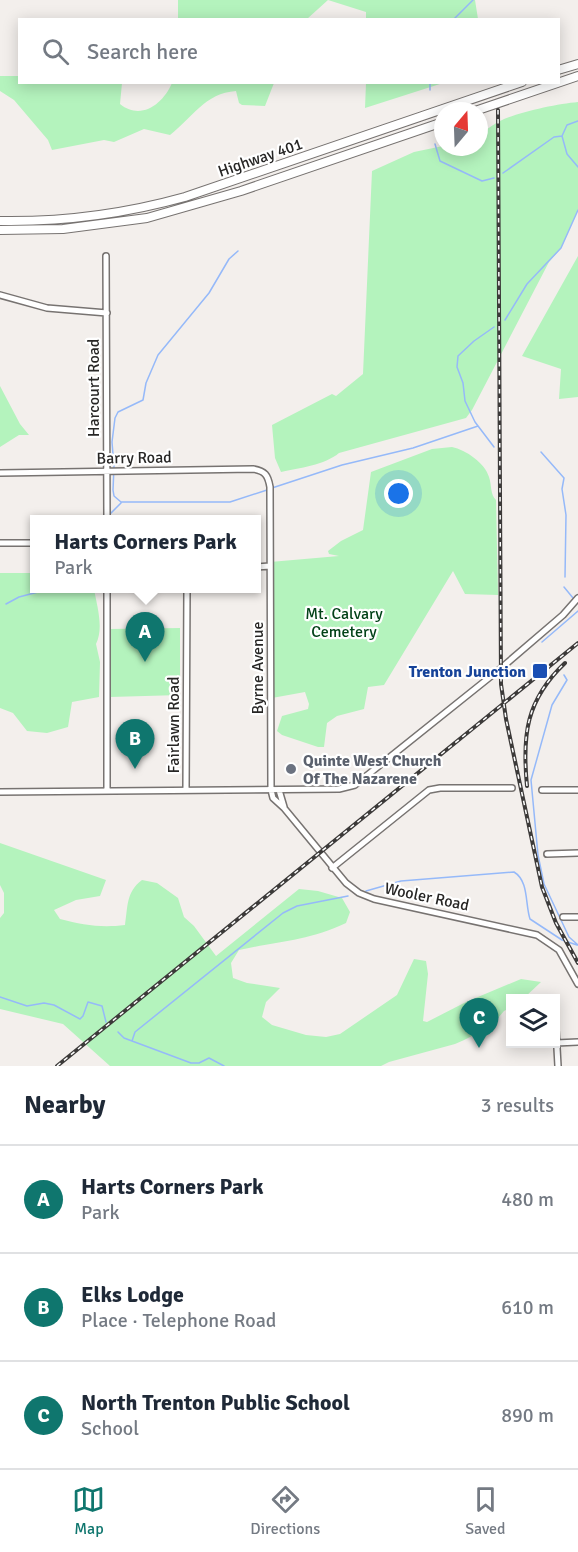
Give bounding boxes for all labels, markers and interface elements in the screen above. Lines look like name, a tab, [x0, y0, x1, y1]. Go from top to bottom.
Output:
search box	[18, 18, 560, 84]
icon: search	[39, 35, 72, 68]
text: Search here	[87, 38, 198, 65]
north arrow	[434, 102, 488, 156]
street label: Highway 401	[215, 134, 305, 182]
street label: Harcourt Road	[84, 339, 104, 437]
street label: Barry Road	[96, 447, 172, 469]
your location	[384, 479, 413, 508]
popup	[30, 515, 261, 593]
text: Harts Corners Park	[54, 528, 237, 555]
text: Park	[54, 555, 93, 580]
park label: Mt. Calvary Cemetery	[305, 604, 383, 642]
pin: A	[126, 612, 164, 662]
street label: Byrne Avenue	[248, 621, 268, 715]
place label: Trenton Junction	[409, 662, 526, 682]
marker: Trenton Junction	[531, 662, 549, 680]
street label: Fairlawn Road	[164, 677, 184, 773]
pin: B	[116, 720, 154, 769]
place label: Quinte West Church Of The Nazarene	[303, 751, 442, 789]
marker: Quinte West Church Of The Nazarene	[284, 762, 298, 776]
street label: Wooler Road	[383, 878, 471, 916]
map controls	[506, 994, 560, 1048]
button: layers	[506, 994, 560, 1048]
pin: C	[460, 998, 498, 1048]
text: Nearby	[24, 1089, 105, 1121]
text: 3 results	[481, 1093, 554, 1118]
text: Harts Corners Park	[81, 1173, 264, 1200]
text: A	[37, 1187, 50, 1212]
text: 480 m	[501, 1187, 554, 1212]
text: Park	[81, 1200, 119, 1225]
text: Elks Lodge	[81, 1281, 184, 1308]
text: B	[37, 1295, 50, 1320]
text: 610 m	[501, 1295, 554, 1320]
text: Place · Telephone Road	[81, 1308, 276, 1333]
text: North Trenton Public School	[81, 1389, 350, 1416]
text: C	[37, 1403, 50, 1428]
text: 890 m	[501, 1403, 554, 1428]
text: School	[81, 1416, 139, 1441]
tab: Map	[72, 1483, 105, 1539]
tab: Directions	[250, 1483, 320, 1539]
tab: Saved	[465, 1483, 506, 1539]

